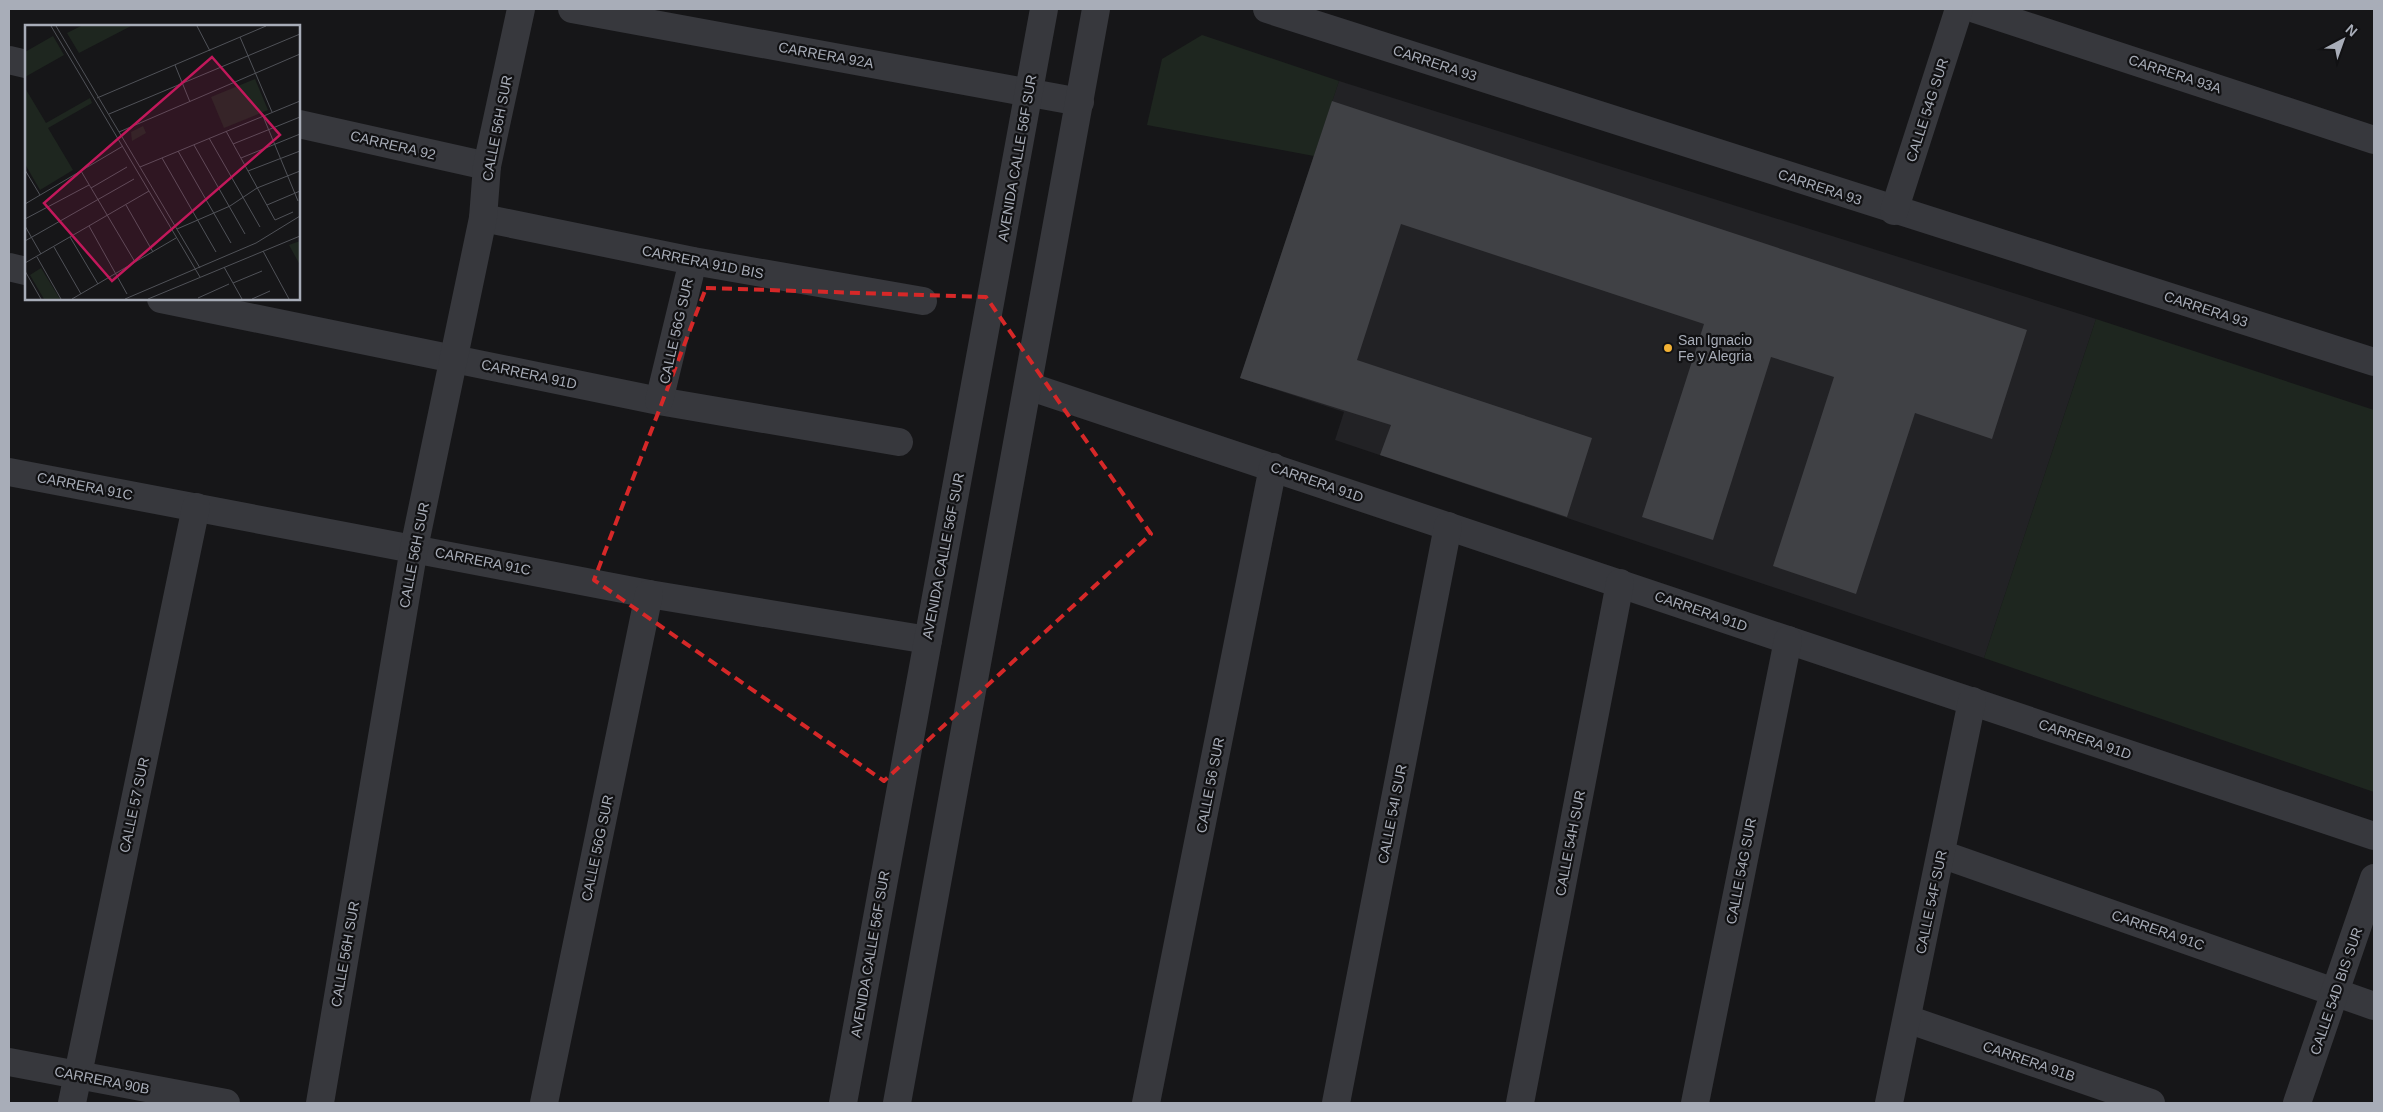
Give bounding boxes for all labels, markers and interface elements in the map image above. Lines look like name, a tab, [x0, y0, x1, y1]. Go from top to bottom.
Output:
north arrow	[2318, 15, 2368, 65]
text: N	[2342, 21, 2361, 40]
inset map	[25, 25, 300, 300]
street label: CARRERA 92A	[777, 39, 876, 71]
street label: CARRERA 93	[1391, 42, 1479, 84]
street label: CARRERA 93A	[2127, 51, 2224, 97]
street label: CALLE 54G SUR	[1903, 56, 1951, 164]
street label: AVENIDA CALLE 56F SUR	[994, 73, 1040, 243]
street label: CALLE 56H SUR	[479, 74, 515, 182]
street label: CARRERA 92	[349, 127, 437, 163]
street label: CARRERA 93	[1776, 166, 1864, 208]
street label: CARRERA 91D BIS	[641, 242, 765, 282]
street label: CALLE 56G SUR	[656, 277, 696, 385]
street label: CARRERA 93	[2162, 288, 2250, 330]
place label: San Ignacio Fe y Alegria	[1678, 332, 1752, 364]
marker: San Ignacio Fe y Alegria	[1662, 342, 1674, 354]
street label: CARRERA 91D	[480, 356, 578, 392]
street label: CARRERA 91D	[1268, 459, 1366, 505]
street label: CARRERA 91C	[36, 469, 134, 503]
street label: AVENIDA CALLE 56F SUR	[919, 471, 967, 641]
street label: CALLE 56H SUR	[396, 501, 432, 609]
street label: CARRERA 91C	[434, 544, 532, 578]
street label: CARRERA 91D	[1652, 588, 1750, 634]
street label: CARRERA 91D	[2036, 716, 2134, 762]
street label: CALLE 56 SUR	[1193, 736, 1227, 834]
street label: CALLE 57 SUR	[116, 756, 152, 854]
street label: CALLE 54I SUR	[1374, 763, 1410, 865]
street label: CALLE 54H SUR	[1552, 789, 1588, 897]
street label: CALLE 56G SUR	[578, 793, 616, 903]
street label: CALLE 54G SUR	[1723, 816, 1759, 926]
street label: CALLE 54F SUR	[1912, 849, 1950, 955]
street label: AVENIDA CALLE 56F SUR	[847, 869, 893, 1039]
street label: CALLE 56H SUR	[328, 900, 362, 1008]
street label: CARRERA 91C	[2109, 907, 2207, 953]
street label: CALLE 54D BIS SUR	[2307, 925, 2365, 1057]
street label: CARRERA 91B	[1981, 1038, 2077, 1084]
street label: CARRERA 90B	[53, 1063, 151, 1097]

